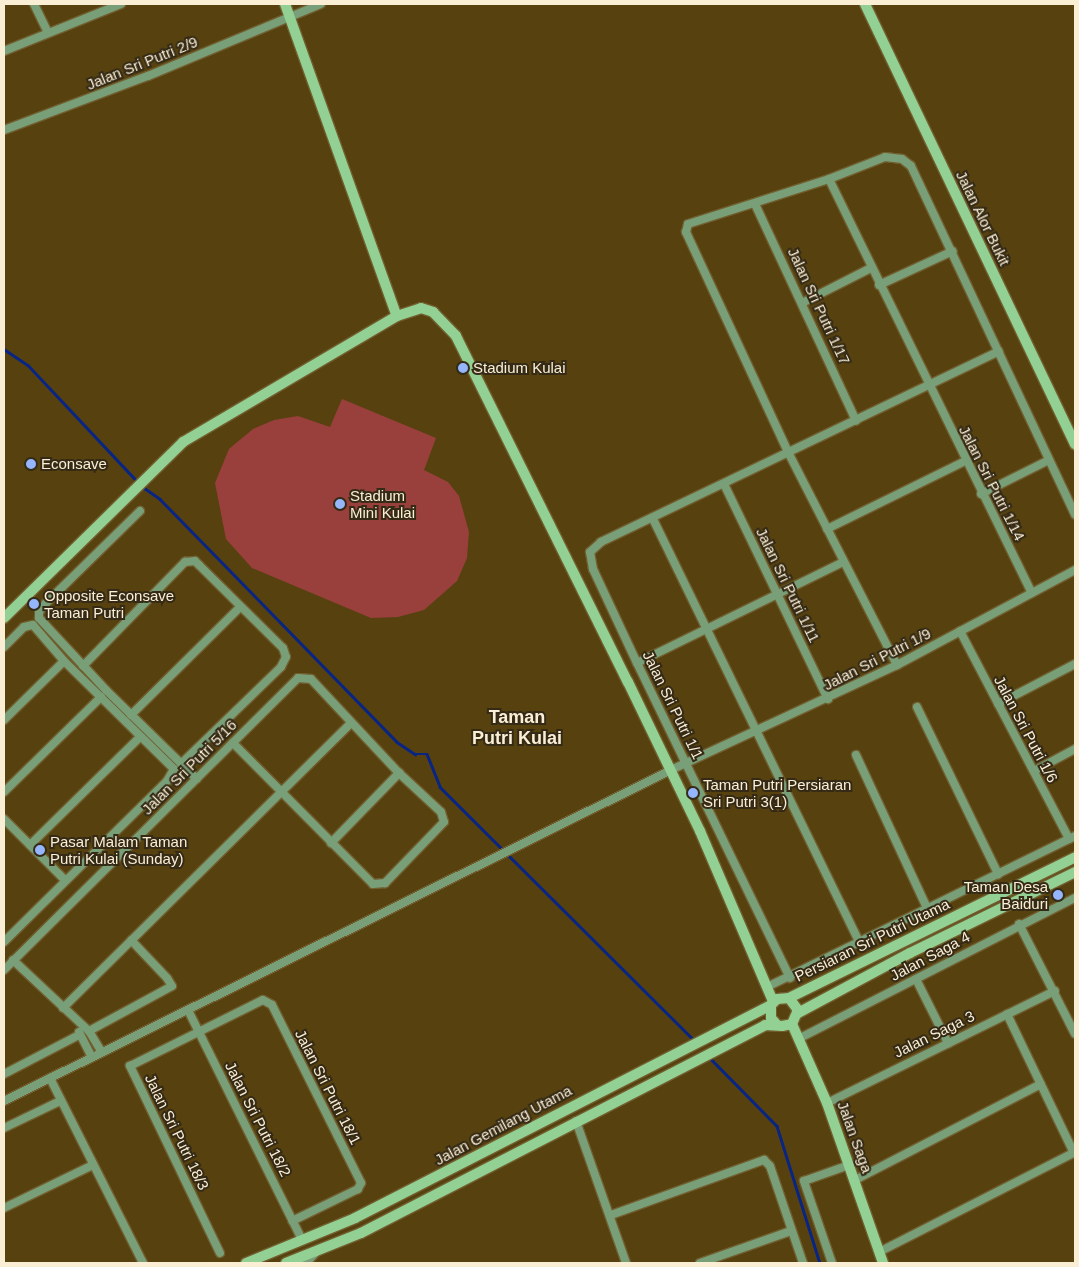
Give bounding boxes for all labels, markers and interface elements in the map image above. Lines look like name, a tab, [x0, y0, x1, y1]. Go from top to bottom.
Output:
street label: Jalan Sri Putri 2/9	[84, 32, 200, 94]
street label: Jalan Alor Bukit	[952, 167, 1014, 269]
street label: Jalan Sri Putri 1/17	[784, 245, 854, 367]
place label: Stadium Kulai	[473, 359, 566, 377]
marker: Stadium Kulai	[457, 362, 469, 374]
street label: Jalan Sri Putri 1/14	[955, 422, 1029, 544]
place label: Econsave	[41, 455, 107, 473]
marker: Econsave	[25, 458, 37, 470]
place label: Stadium Mini Kulai	[350, 486, 415, 521]
marker: Stadium Mini Kulai	[334, 498, 346, 510]
street label: Jalan Sri Putri 1/11	[752, 525, 824, 645]
place label: Opposite Econsave Taman Putri	[44, 586, 174, 621]
marker: Opposite Econsave Taman Putri	[28, 598, 40, 610]
street label: Jalan Sri Putri 1/9	[820, 624, 934, 694]
street label: Jalan Sri Putri 1/1	[639, 648, 707, 762]
street label: Jalan Sri Putri 1/6	[990, 673, 1062, 785]
district label: Taman Putri Kulai	[472, 707, 562, 750]
street label: Jalan Sri Putri 5/16	[138, 716, 240, 818]
place label: Taman Putri Persiaran Sri Putri 3(1)	[703, 775, 851, 810]
marker: Taman Putri Persiaran Sri Putri 3(1)	[687, 787, 699, 799]
place label: Pasar Malam Taman Putri Kulai (Sunday)	[50, 832, 188, 867]
marker: Pasar Malam Taman Putri Kulai (Sunday)	[34, 844, 46, 856]
place label: Taman Desa Baiduri	[964, 877, 1048, 912]
marker: Taman Desa Baiduri	[1052, 889, 1064, 901]
street label: Persiaran Sri Putri Utama	[792, 895, 952, 985]
street label: Jalan Saga 4	[887, 927, 973, 985]
street label: Jalan Saga 3	[891, 1007, 977, 1061]
street label: Jalan Sri Putri 18/1	[291, 1026, 365, 1148]
street label: Jalan Sri Putri 18/2	[221, 1058, 295, 1180]
street label: Jalan Sri Putri 18/3	[141, 1071, 213, 1193]
street label: Jalan Gemilang Utama	[431, 1081, 575, 1169]
street label: Jalan Saga	[834, 1099, 876, 1175]

